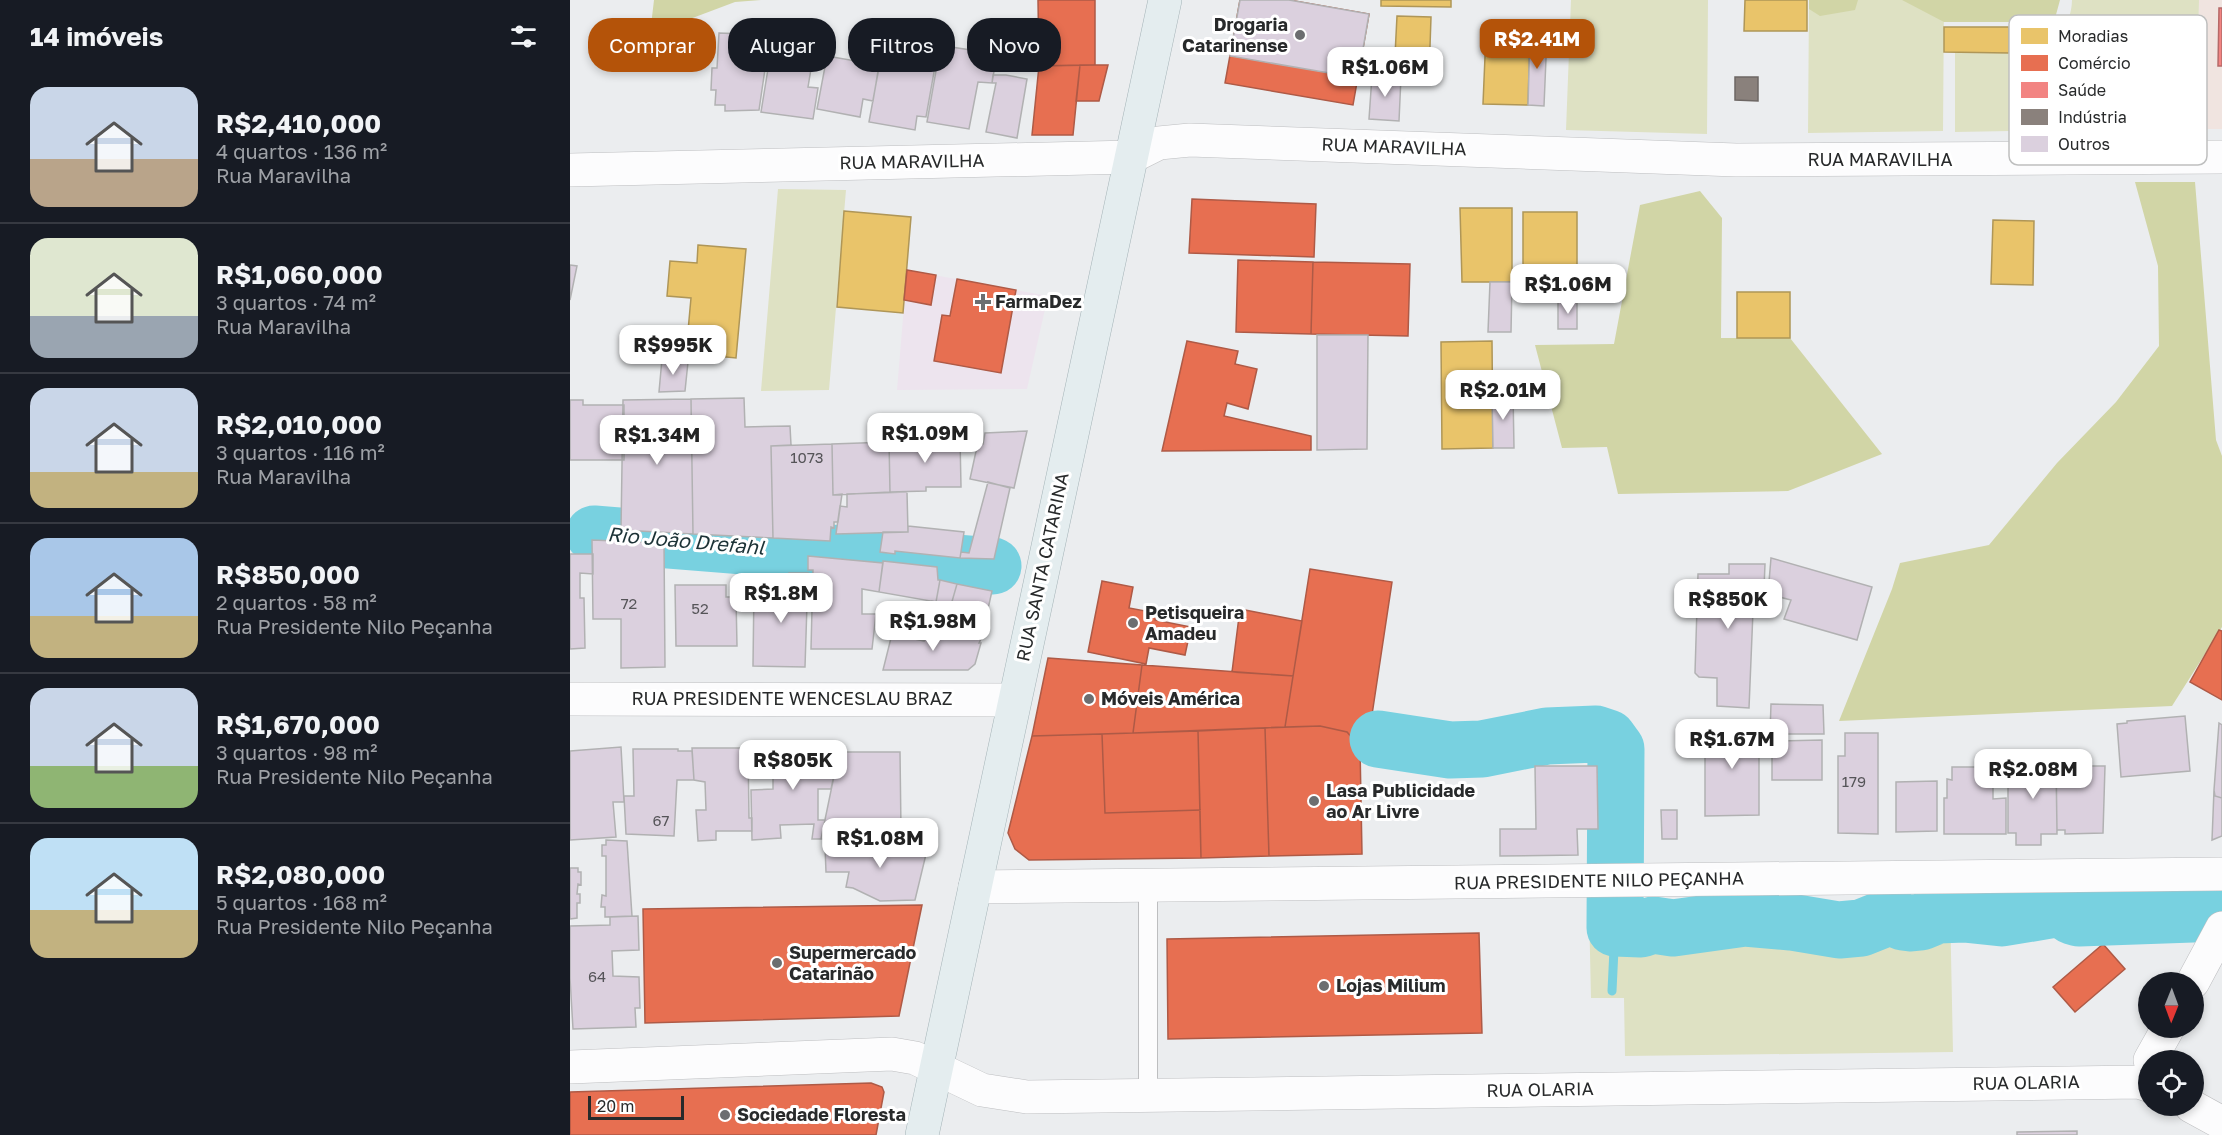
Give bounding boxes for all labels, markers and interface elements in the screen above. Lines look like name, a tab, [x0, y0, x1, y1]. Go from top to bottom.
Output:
place label: Drogaria Catarinense	[1182, 13, 1288, 56]
legend	[2009, 15, 2207, 165]
chip: Comprar	[588, 18, 716, 72]
chip: Alugar	[728, 18, 836, 72]
chip: Filtros	[848, 18, 955, 72]
chip: Novo	[967, 18, 1061, 72]
pin: R$2.41M	[1482, 19, 1592, 70]
icon: filters	[507, 20, 540, 53]
text: 14 imóveis	[30, 21, 163, 52]
text: R$2.41M	[1494, 26, 1580, 50]
text: Moradias	[2058, 26, 2128, 46]
marker: Drogaria Catarinense	[1293, 28, 1307, 42]
pin: R$1.06M	[1330, 47, 1440, 98]
text: Comércio	[2058, 53, 2131, 73]
text: R$1.06M	[1341, 54, 1429, 78]
text: Saúde	[2058, 80, 2106, 100]
text: Indústria	[2058, 107, 2127, 127]
text: R$2,410,000	[216, 108, 381, 139]
icon: home	[78, 111, 150, 183]
street label: RUA MARAVILHA	[1321, 132, 1467, 160]
text: Outros	[2058, 134, 2110, 154]
text: 4 quartos · 136 m²	[216, 139, 387, 163]
street label: RUA MARAVILHA	[1807, 148, 1953, 170]
street label: RUA MARAVILHA	[839, 149, 985, 173]
text: Rua Maravilha	[216, 163, 351, 187]
text: R$1,060,000	[216, 259, 383, 290]
icon: home	[78, 262, 150, 334]
pin: R$1.06M	[1513, 264, 1623, 315]
text: R$1.06M	[1524, 271, 1612, 295]
text: 3 quartos · 74 m²	[216, 290, 376, 314]
place label: FarmaDez	[995, 290, 1082, 312]
marker: FarmaDez	[976, 295, 990, 309]
text: Rua Maravilha	[216, 314, 351, 338]
pin: R$995K	[624, 325, 722, 376]
text: R$995K	[633, 332, 713, 356]
pin: R$2.01M	[1448, 370, 1558, 421]
text: R$2.01M	[1460, 377, 1547, 401]
text: R$2,010,000	[216, 409, 382, 440]
icon: home	[78, 412, 150, 484]
pin: R$1.09M	[870, 413, 980, 464]
pin: R$1.34M	[602, 415, 712, 466]
text: R$1.09M	[881, 420, 969, 444]
text: R$1.34M	[614, 422, 700, 446]
text: 3 quartos · 116 m²	[216, 440, 385, 464]
house number: 1073	[790, 448, 824, 466]
text: Rua Maravilha	[216, 464, 351, 488]
street label: RUA SANTA CATARINA	[1011, 470, 1073, 663]
water label: Rio João Drefahl	[607, 521, 766, 559]
text: R$850,000	[216, 559, 360, 590]
icon: home	[78, 562, 150, 634]
pin: R$1.8M	[732, 573, 830, 624]
pin: R$850K	[1679, 579, 1777, 630]
text: R$1.8M	[744, 580, 818, 604]
text: R$850K	[1688, 586, 1768, 610]
text: 2 quartos · 58 m²	[216, 590, 377, 614]
house number: 72	[621, 594, 637, 612]
house number: 52	[691, 599, 709, 617]
pin: R$1.98M	[878, 601, 988, 652]
place label: Petisqueira Amadeu	[1145, 601, 1244, 644]
text: R$1.98M	[889, 608, 977, 632]
text: Rua Presidente Nilo Peçanha	[216, 614, 493, 638]
marker: Petisqueira Amadeu	[1126, 616, 1140, 630]
street label: RUA PRESIDENTE WENCESLAU BRAZ	[631, 687, 953, 709]
place label: Móveis América	[1101, 687, 1240, 709]
marker: Móveis América	[1082, 692, 1096, 706]
text: R$1,670,000	[216, 709, 380, 740]
icon: home	[78, 712, 150, 784]
pin: R$1.67M	[1677, 719, 1787, 770]
text: R$1.67M	[1689, 726, 1775, 750]
text: 3 quartos · 98 m²	[216, 740, 377, 764]
pin: R$805K	[744, 740, 842, 791]
text: R$805K	[753, 747, 833, 771]
pin: R$2.08M	[1978, 749, 2088, 800]
text: R$2.08M	[1988, 756, 2078, 780]
text: Rua Presidente Nilo Peçanha	[216, 764, 493, 788]
house number: 179	[1842, 772, 1866, 790]
place label: Lasa Publicidade ao Ar Livre	[1326, 779, 1476, 822]
marker: Lasa Publicidade ao Ar Livre	[1307, 794, 1321, 808]
house number: 67	[652, 811, 670, 829]
pin: R$1.08M	[825, 818, 935, 869]
text: R$1.08M	[836, 825, 924, 849]
text: R$2,080,000	[216, 859, 385, 890]
icon: home	[78, 862, 150, 934]
street label: RUA PRESIDENTE NILO PEÇANHA	[1454, 866, 1744, 894]
text: 5 quartos · 168 m²	[216, 890, 387, 914]
text: Rua Presidente Nilo Peçanha	[216, 914, 493, 938]
place label: Supermercado Catarinão	[789, 941, 916, 984]
marker: Supermercado Catarinão	[770, 956, 784, 970]
house number: 64	[588, 967, 606, 985]
north arrow	[2138, 972, 2204, 1038]
map controls	[2138, 972, 2204, 1116]
place label: Lojas Milium	[1336, 974, 1445, 996]
marker: Lojas Milium	[1317, 979, 1331, 993]
button: locate	[2138, 1050, 2204, 1116]
street label: RUA OLARIA	[1972, 1070, 2080, 1094]
street label: RUA OLARIA	[1486, 1077, 1594, 1101]
scale bar	[588, 1093, 684, 1120]
text: 20 m	[597, 1096, 634, 1116]
place label: Sociedade Floresta	[737, 1103, 906, 1125]
marker: Sociedade Floresta	[718, 1108, 732, 1122]

